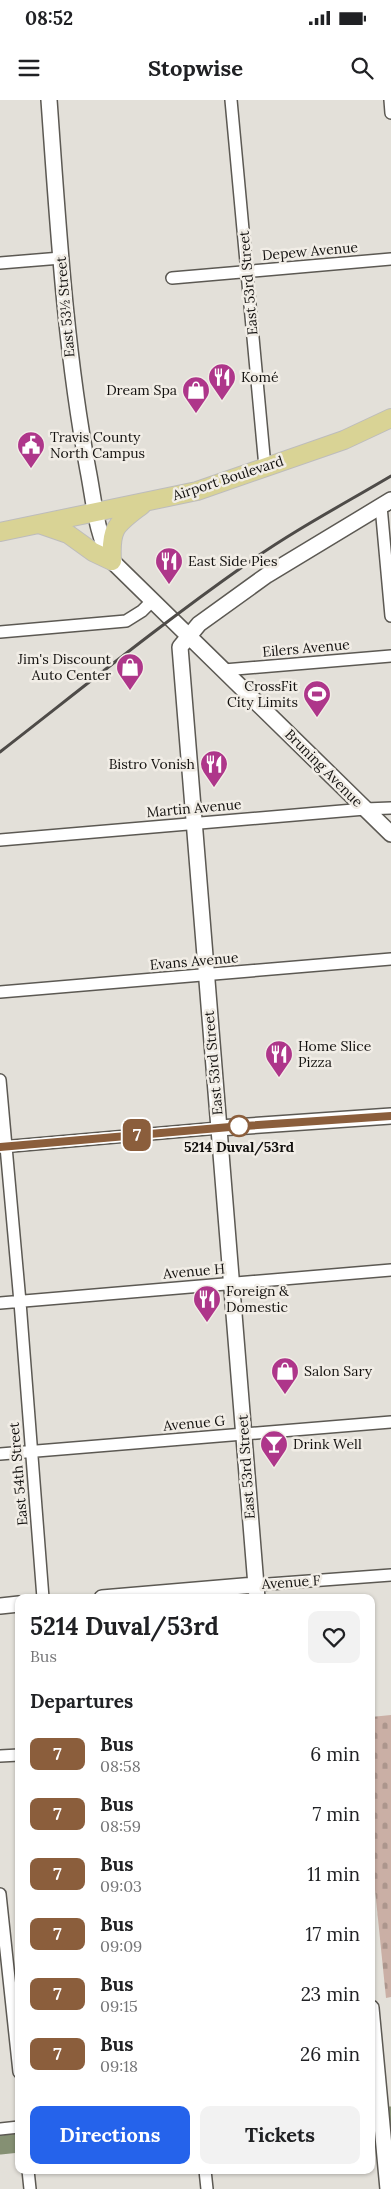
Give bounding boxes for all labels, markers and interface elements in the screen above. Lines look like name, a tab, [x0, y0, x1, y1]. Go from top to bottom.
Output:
text: 08:52	[25, 6, 73, 30]
icon: menu	[15, 54, 43, 82]
text: Stopwise	[148, 54, 243, 82]
icon: search	[348, 54, 376, 82]
street label: East 53rd Street	[234, 230, 262, 336]
street label: Depew Avenue	[261, 238, 359, 264]
street label: East 53½ Street	[52, 255, 78, 358]
restaurant icon: Komé	[207, 362, 237, 401]
place label: Komé	[241, 368, 279, 386]
shop icon: Dream Spa	[181, 375, 211, 414]
place label: Dream Spa	[106, 381, 177, 399]
place label: Travis County North Campus	[50, 428, 145, 462]
public building icon: Travis County North Campus	[16, 430, 46, 469]
street label: Airport Boulevard	[169, 452, 286, 505]
restaurant icon: East Side Pies	[154, 546, 184, 585]
place label: East Side Pies	[188, 552, 277, 570]
street label: Eilers Avenue	[261, 635, 351, 661]
place label: Jim's Discount Auto Center	[17, 650, 112, 684]
shop icon: Jim's Discount Auto Center	[115, 652, 145, 691]
place label: CrossFit City Limits	[227, 677, 299, 711]
sports icon: CrossFit City Limits	[302, 679, 332, 718]
street label: Bruning Avenue	[281, 725, 367, 811]
restaurant icon: Bistro Vonish	[199, 749, 229, 788]
place label: Bistro Vonish	[109, 755, 195, 773]
street label: Martin Avenue	[146, 795, 243, 821]
street label: Evans Avenue	[149, 948, 239, 974]
street label: East 53rd Street	[199, 1010, 227, 1116]
place label: Home Slice Pizza	[298, 1037, 372, 1071]
restaurant icon: Home Slice Pizza	[264, 1039, 294, 1078]
marker: 5214 Duval/53rd	[228, 1115, 250, 1137]
line badge: 7	[121, 1119, 153, 1151]
text: 7	[133, 1123, 141, 1146]
place label: 5214 Duval/53rd	[184, 1138, 294, 1156]
street label: Avenue H	[161, 1259, 226, 1283]
place label: Foreign & Domestic	[226, 1282, 289, 1316]
restaurant icon: Foreign & Domestic	[192, 1284, 222, 1323]
shop icon: Salon Sary	[270, 1356, 300, 1395]
place label: Salon Sary	[304, 1362, 373, 1380]
street label: Avenue G	[161, 1411, 226, 1435]
street label: East 53rd Street	[233, 1414, 259, 1520]
street label: East 54th Street	[4, 1421, 31, 1527]
bar icon: Drink Well	[259, 1429, 289, 1468]
place label: Drink Well	[293, 1435, 362, 1453]
street label: Avenue F	[260, 1571, 321, 1593]
text: 5214 Duval/53rd	[30, 1611, 219, 1642]
button: heart	[308, 1611, 360, 1663]
text: Bus	[30, 1646, 57, 1666]
text: Departures	[30, 1689, 133, 1713]
text: Bus	[100, 1732, 133, 1756]
text: 7	[53, 1742, 62, 1765]
text: 6 min	[310, 1742, 360, 1766]
text: 08:58	[100, 1756, 141, 1776]
text: Bus	[100, 1792, 133, 1816]
text: 7	[53, 1802, 62, 1825]
text: 7 min	[312, 1802, 360, 1826]
text: 08:59	[100, 1816, 141, 1836]
text: Bus	[100, 1852, 133, 1876]
text: 7	[53, 1862, 62, 1885]
text: 11 min	[307, 1862, 360, 1886]
text: 09:03	[100, 1876, 142, 1896]
text: Bus	[100, 1912, 133, 1936]
text: 7	[53, 1922, 62, 1945]
text: 17 min	[305, 1922, 360, 1946]
text: 09:09	[100, 1936, 142, 1956]
text: Bus	[100, 1972, 133, 1996]
text: 7	[53, 1982, 62, 2005]
text: 23 min	[301, 1982, 360, 2006]
text: 09:15	[100, 1996, 138, 2016]
text: Bus	[100, 2032, 133, 2056]
text: 7	[53, 2042, 62, 2065]
text: 26 min	[300, 2042, 360, 2066]
text: 09:18	[100, 2056, 138, 2076]
button: Directions	[30, 2106, 190, 2164]
button: Tickets	[200, 2106, 360, 2164]

